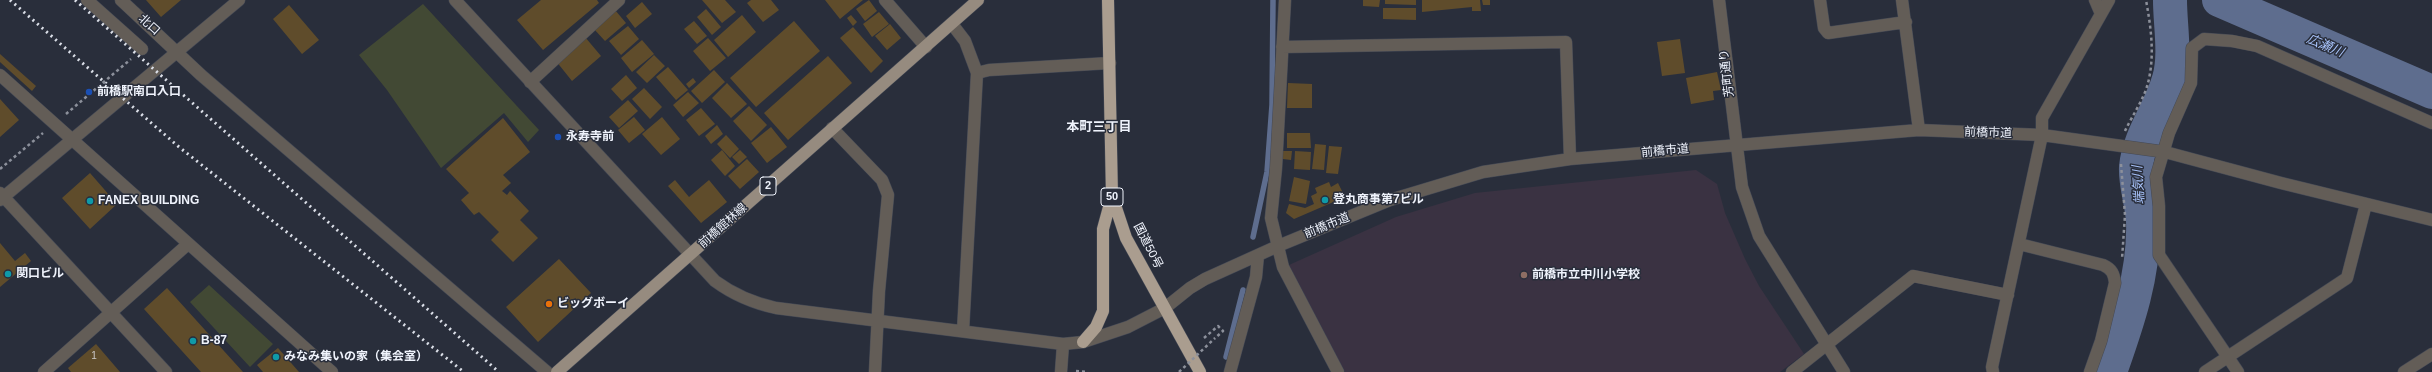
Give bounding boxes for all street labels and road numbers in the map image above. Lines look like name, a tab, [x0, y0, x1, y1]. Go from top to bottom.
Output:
street label: 北口	[135, 12, 163, 38]
street label: 芳町通り	[1717, 48, 1737, 98]
street label: 前橋市道	[1964, 125, 2012, 141]
street label: 前橋市道	[1640, 142, 1690, 160]
road number: 2	[760, 177, 776, 195]
road number: 50	[1101, 188, 1123, 206]
street label: 前橋館林線	[696, 201, 750, 251]
street label: 前橋市道	[1302, 210, 1352, 242]
street label: 国道50号	[1130, 221, 1166, 271]

